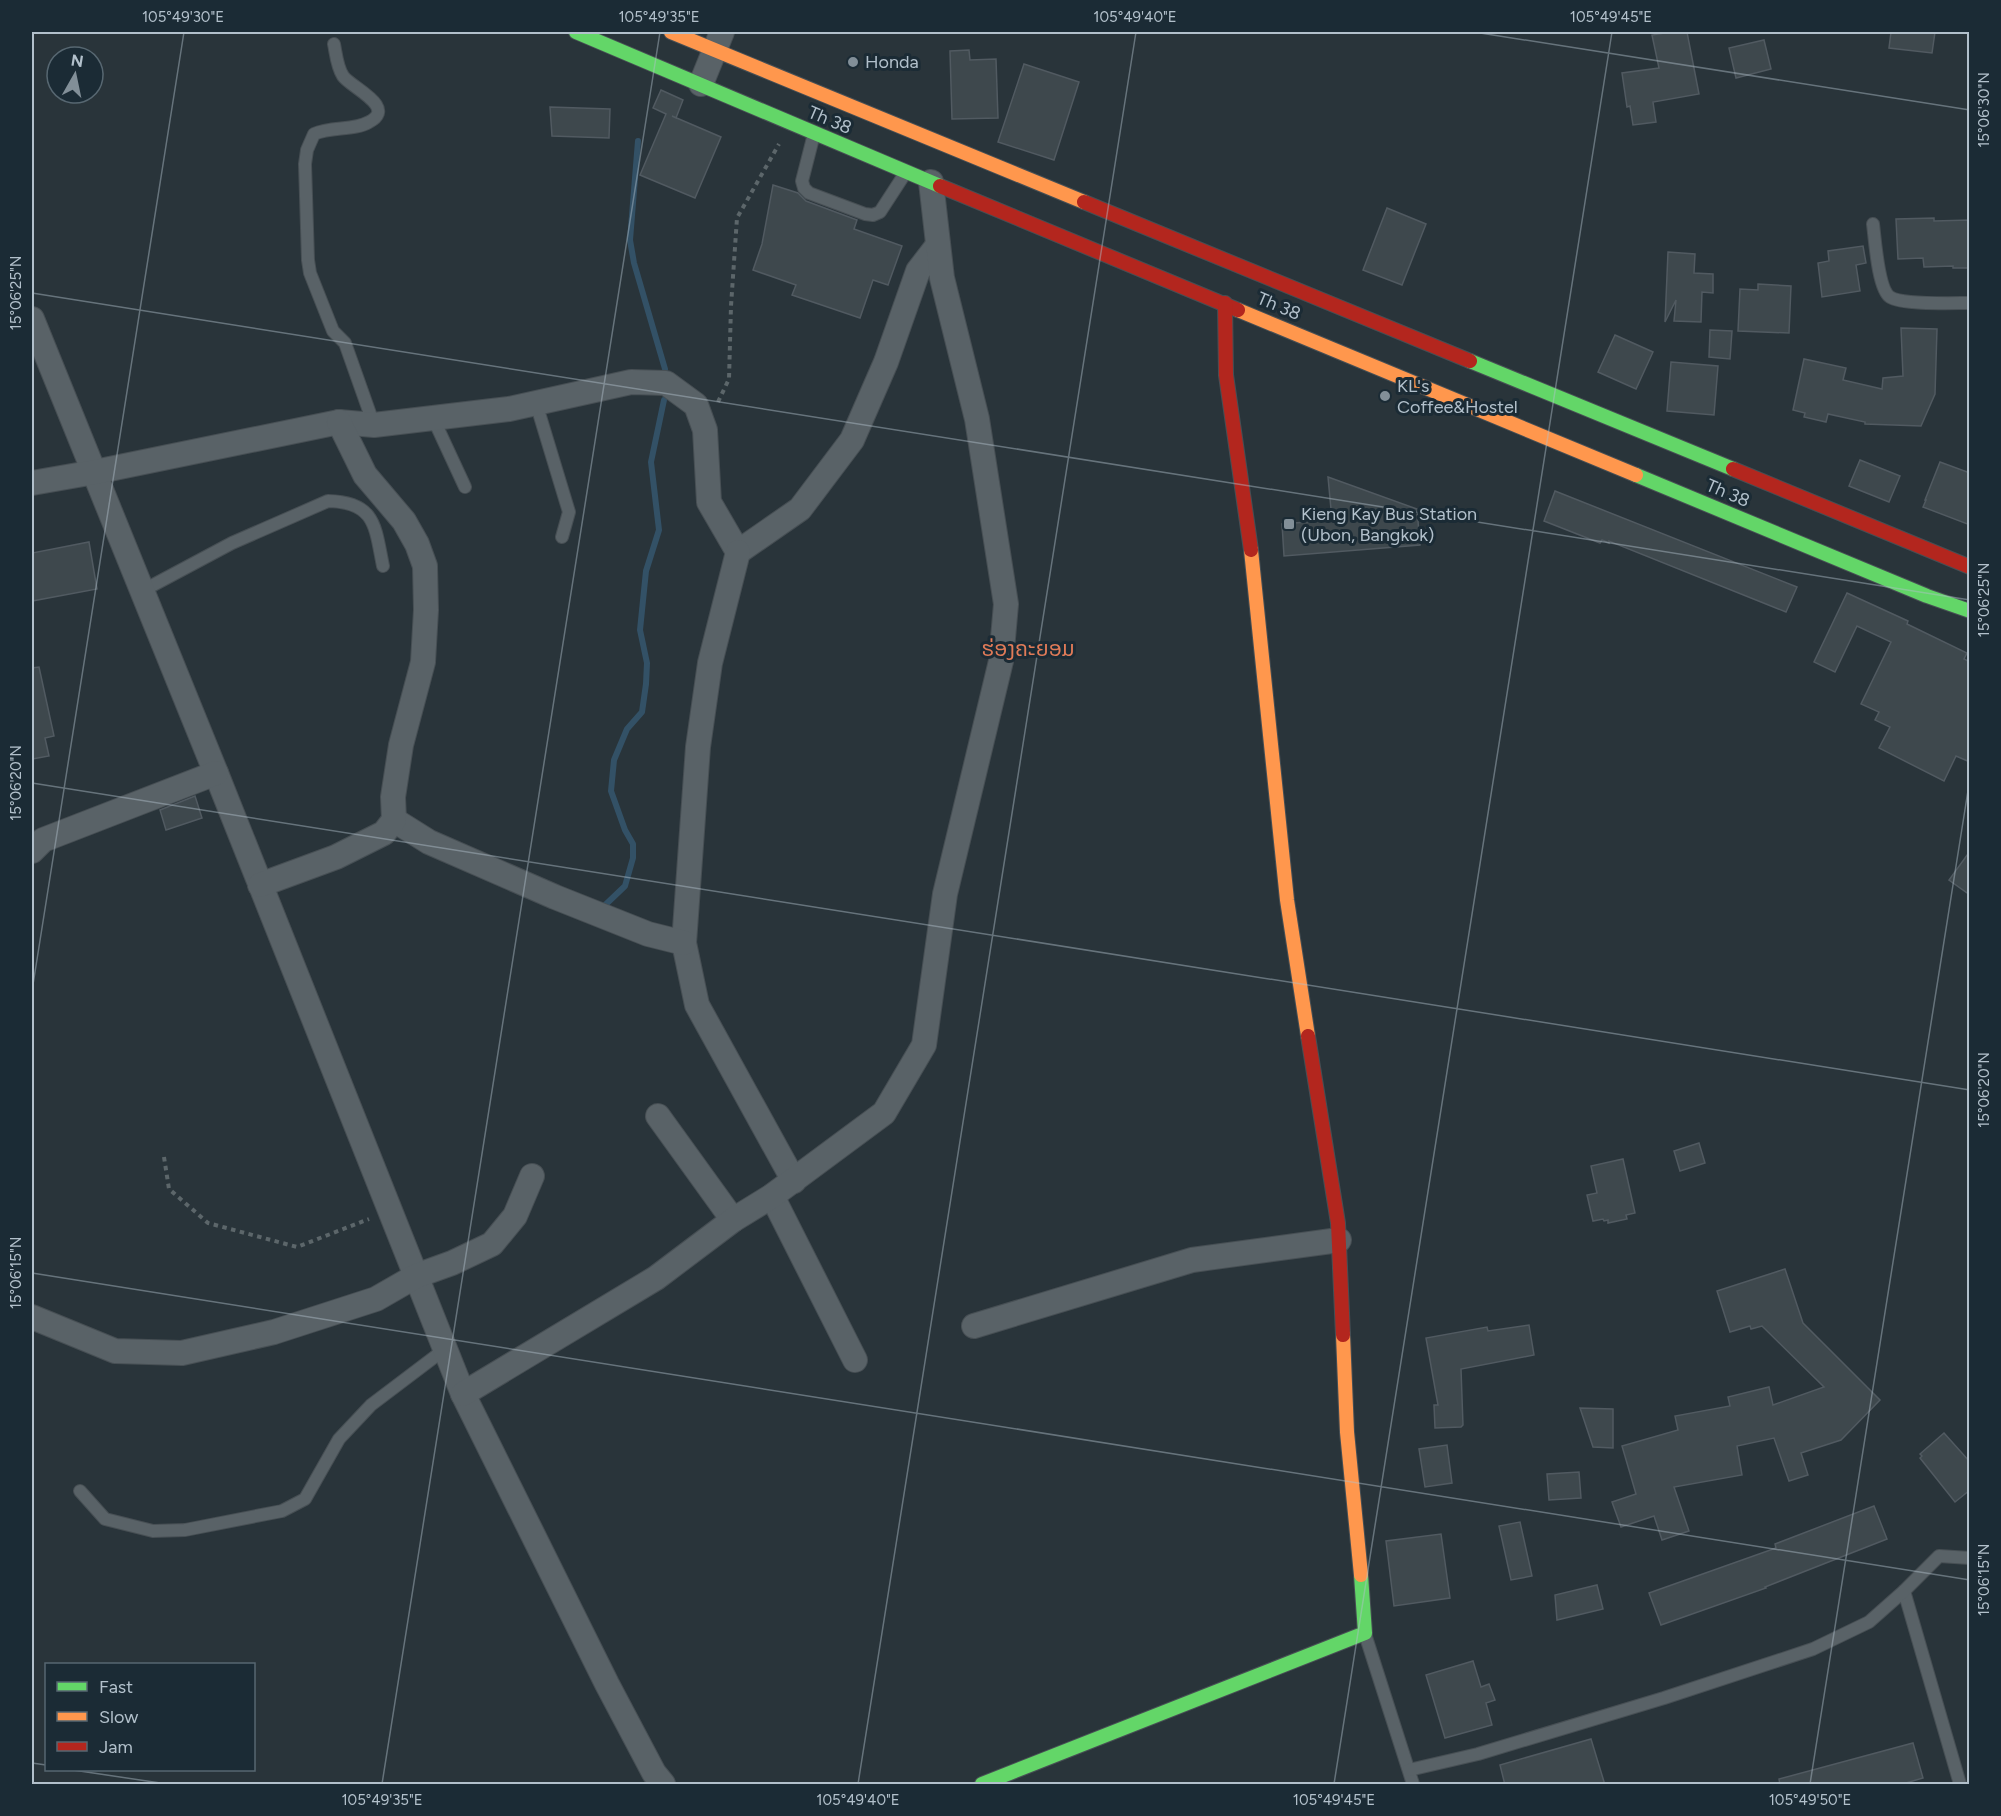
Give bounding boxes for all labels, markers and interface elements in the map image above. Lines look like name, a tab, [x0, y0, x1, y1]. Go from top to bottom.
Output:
text: 105°49'30"E	[142, 8, 224, 26]
text: 105°49'35"E	[618, 8, 700, 26]
text: 105°49'40"E	[1093, 8, 1177, 26]
text: 105°49'45"E	[1570, 8, 1652, 26]
north arrow	[45, 45, 105, 105]
text: N	[70, 50, 85, 71]
place label: Honda	[865, 51, 919, 73]
marker: Honda	[846, 55, 860, 69]
text: 15°06'30"N	[1975, 72, 1993, 148]
street label: Th 38	[805, 101, 855, 139]
text: 15°06'25"N	[7, 256, 25, 330]
street label: Th 38	[1254, 287, 1304, 325]
place label: KL's Coffee&Hostel	[1397, 375, 1518, 418]
marker: KL's Coffee&Hostel	[1378, 389, 1392, 403]
street label: Th 38	[1703, 474, 1753, 512]
place label: Kieng Kay Bus Station (Ubon, Bangkok)	[1301, 503, 1477, 546]
marker: Kieng Kay Bus Station (Ubon, Bangkok)	[1282, 517, 1296, 531]
text: 15°06'25"N	[1975, 563, 1993, 637]
district label: ຮ່ອງຄະຍອມ	[981, 636, 1075, 661]
text: 15°06'20"N	[7, 745, 25, 821]
text: 15°06'20"N	[1975, 1052, 1993, 1128]
text: 15°06'15"N	[7, 1237, 25, 1309]
text: 15°06'15"N	[1975, 1544, 1993, 1616]
legend	[45, 1663, 255, 1771]
text: Fast	[99, 1676, 133, 1698]
text: Slow	[99, 1706, 138, 1728]
text: Jam	[99, 1736, 133, 1758]
text: 105°49'35"E	[341, 1791, 423, 1809]
text: 105°49'40"E	[816, 1791, 900, 1809]
text: 105°49'45"E	[1293, 1791, 1375, 1809]
text: 105°49'50"E	[1769, 1791, 1851, 1809]

